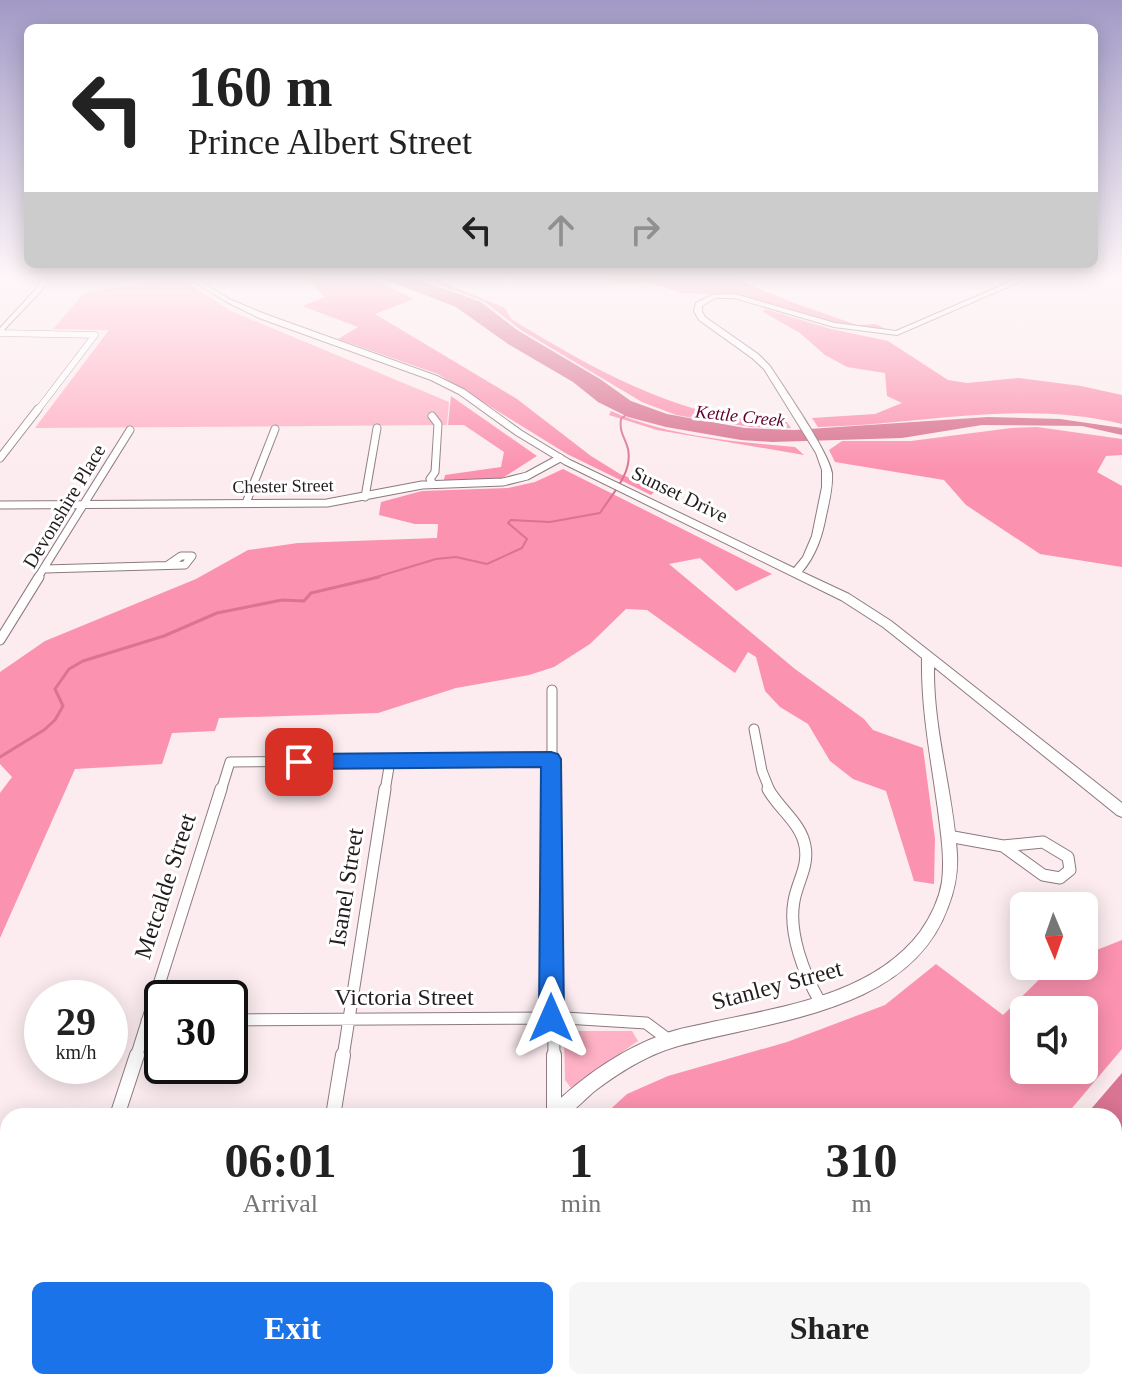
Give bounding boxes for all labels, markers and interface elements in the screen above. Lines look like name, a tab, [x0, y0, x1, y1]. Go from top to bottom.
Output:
icon: left	[56, 56, 160, 160]
text: 160 m	[188, 56, 333, 118]
text: Prince Albert Street	[188, 122, 472, 162]
icon: left	[455, 208, 499, 252]
icon: ahead	[539, 208, 583, 252]
icon: right	[623, 208, 667, 252]
water label: Kettle Creek	[693, 401, 787, 431]
street label: Devonshire Place	[18, 440, 110, 572]
street label: Sunset Drive	[628, 461, 732, 527]
street label: Chester Street	[232, 475, 334, 497]
pin	[265, 728, 333, 796]
icon: arrive	[277, 740, 321, 784]
street label: Metcalde Street	[129, 810, 201, 962]
street label: Isanel Street	[324, 826, 368, 948]
north arrow	[1010, 892, 1098, 980]
map controls	[1010, 892, 1098, 1084]
street label: Stanley Street	[709, 955, 845, 1015]
position arrow	[509, 976, 593, 1060]
speed limit sign: 30	[144, 980, 248, 1084]
street label: Victoria Street	[334, 984, 474, 1010]
button: sound	[1010, 996, 1098, 1084]
text: 29	[56, 999, 96, 1044]
text: km/h	[55, 1041, 97, 1063]
text: 06:01	[224, 1134, 336, 1187]
text: 1	[569, 1134, 593, 1187]
text: 310	[826, 1134, 898, 1187]
text: Arrival	[243, 1189, 318, 1218]
text: min	[561, 1189, 601, 1218]
text: m	[851, 1189, 872, 1218]
button: Exit	[32, 1282, 553, 1374]
button: Share	[569, 1282, 1090, 1374]

